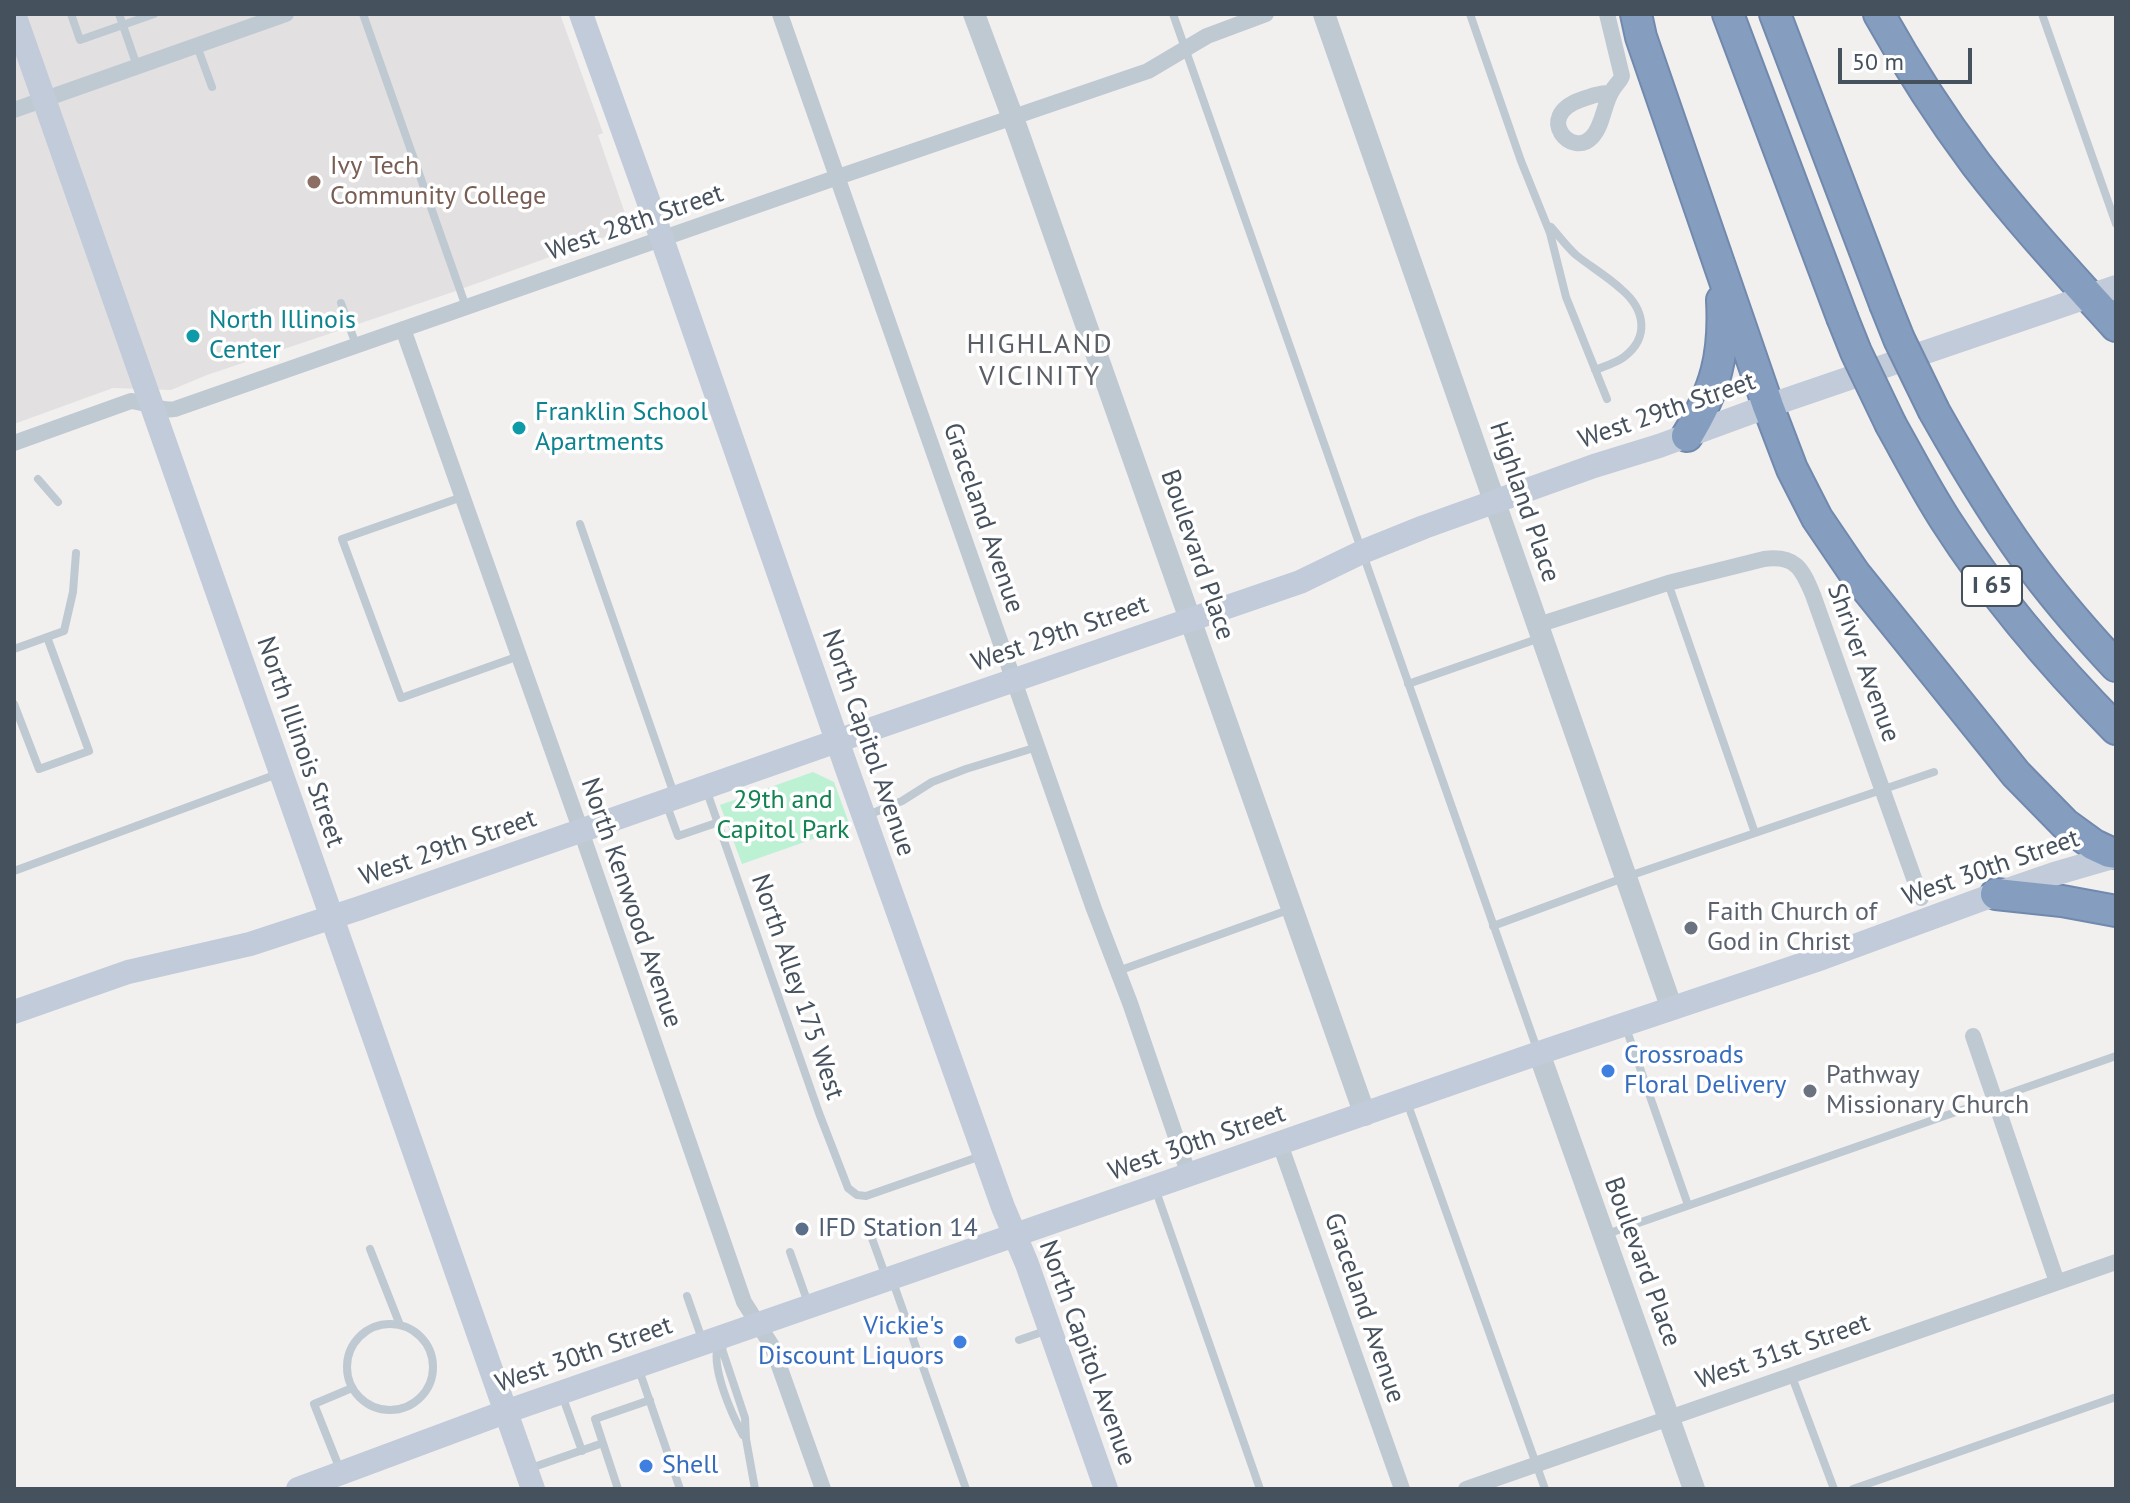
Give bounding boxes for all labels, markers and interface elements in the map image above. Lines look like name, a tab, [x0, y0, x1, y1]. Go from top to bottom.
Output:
scale bar	[1842, 32, 1976, 82]
text: 50 m	[1852, 46, 1904, 77]
place label: Ivy Tech Community College	[330, 151, 546, 212]
marker: Ivy Tech Community College	[305, 173, 323, 191]
street label: West 28th Street	[542, 178, 728, 268]
place label: North Illinois Center	[209, 305, 356, 366]
marker: North Illinois Center	[184, 327, 202, 345]
district label: HIGHLAND VICINITY	[966, 328, 1114, 394]
street label: West 29th Street	[1574, 366, 1760, 456]
place label: Franklin School Apartments	[535, 397, 708, 458]
street label: Highland Place	[1482, 418, 1566, 586]
marker: Franklin School Apartments	[510, 419, 528, 437]
street label: Graceland Avenue	[936, 419, 1030, 617]
street label: Boulevard Place	[1153, 466, 1241, 644]
road number: I 65	[1962, 566, 2022, 606]
street label: Shriver Avenue	[1820, 580, 1906, 746]
street label: West 29th Street	[967, 589, 1153, 679]
street label: North Capitol Avenue	[815, 626, 921, 860]
street label: North Illinois Street	[249, 633, 351, 851]
street label: North Kenwood Avenue	[574, 774, 688, 1032]
park label: 29th and Capitol Park	[716, 785, 850, 846]
street label: West 29th Street	[355, 803, 541, 893]
street label: West 30th Street	[1898, 823, 2084, 913]
street label: North Alley 175 West	[744, 870, 850, 1104]
place label: Faith Church of God in Christ	[1707, 897, 1877, 958]
marker: Faith Church of God in Christ	[1682, 919, 1700, 937]
place label: Crossroads Floral Delivery	[1624, 1040, 1786, 1102]
place label: Pathway Missionary Church	[1826, 1060, 2029, 1122]
marker: Crossroads Floral Delivery	[1599, 1062, 1617, 1080]
marker: Pathway Missionary Church	[1801, 1082, 1819, 1100]
street label: West 30th Street	[1104, 1098, 1290, 1188]
street label: Boulevard Place	[1597, 1173, 1687, 1351]
street label: Graceland Avenue	[1317, 1209, 1411, 1407]
place label: IFD Station 14	[818, 1213, 978, 1245]
marker: IFD Station 14	[793, 1220, 811, 1238]
street label: North Capitol Avenue	[1032, 1236, 1142, 1470]
street label: West 31st Street	[1692, 1308, 1874, 1396]
street label: West 30th Street	[491, 1310, 677, 1400]
place label: Vickie's Discount Liquors	[758, 1311, 944, 1372]
marker: Vickie's Discount Liquors	[951, 1333, 969, 1351]
place label: Shell	[662, 1450, 718, 1482]
marker: Shell	[637, 1457, 655, 1475]

